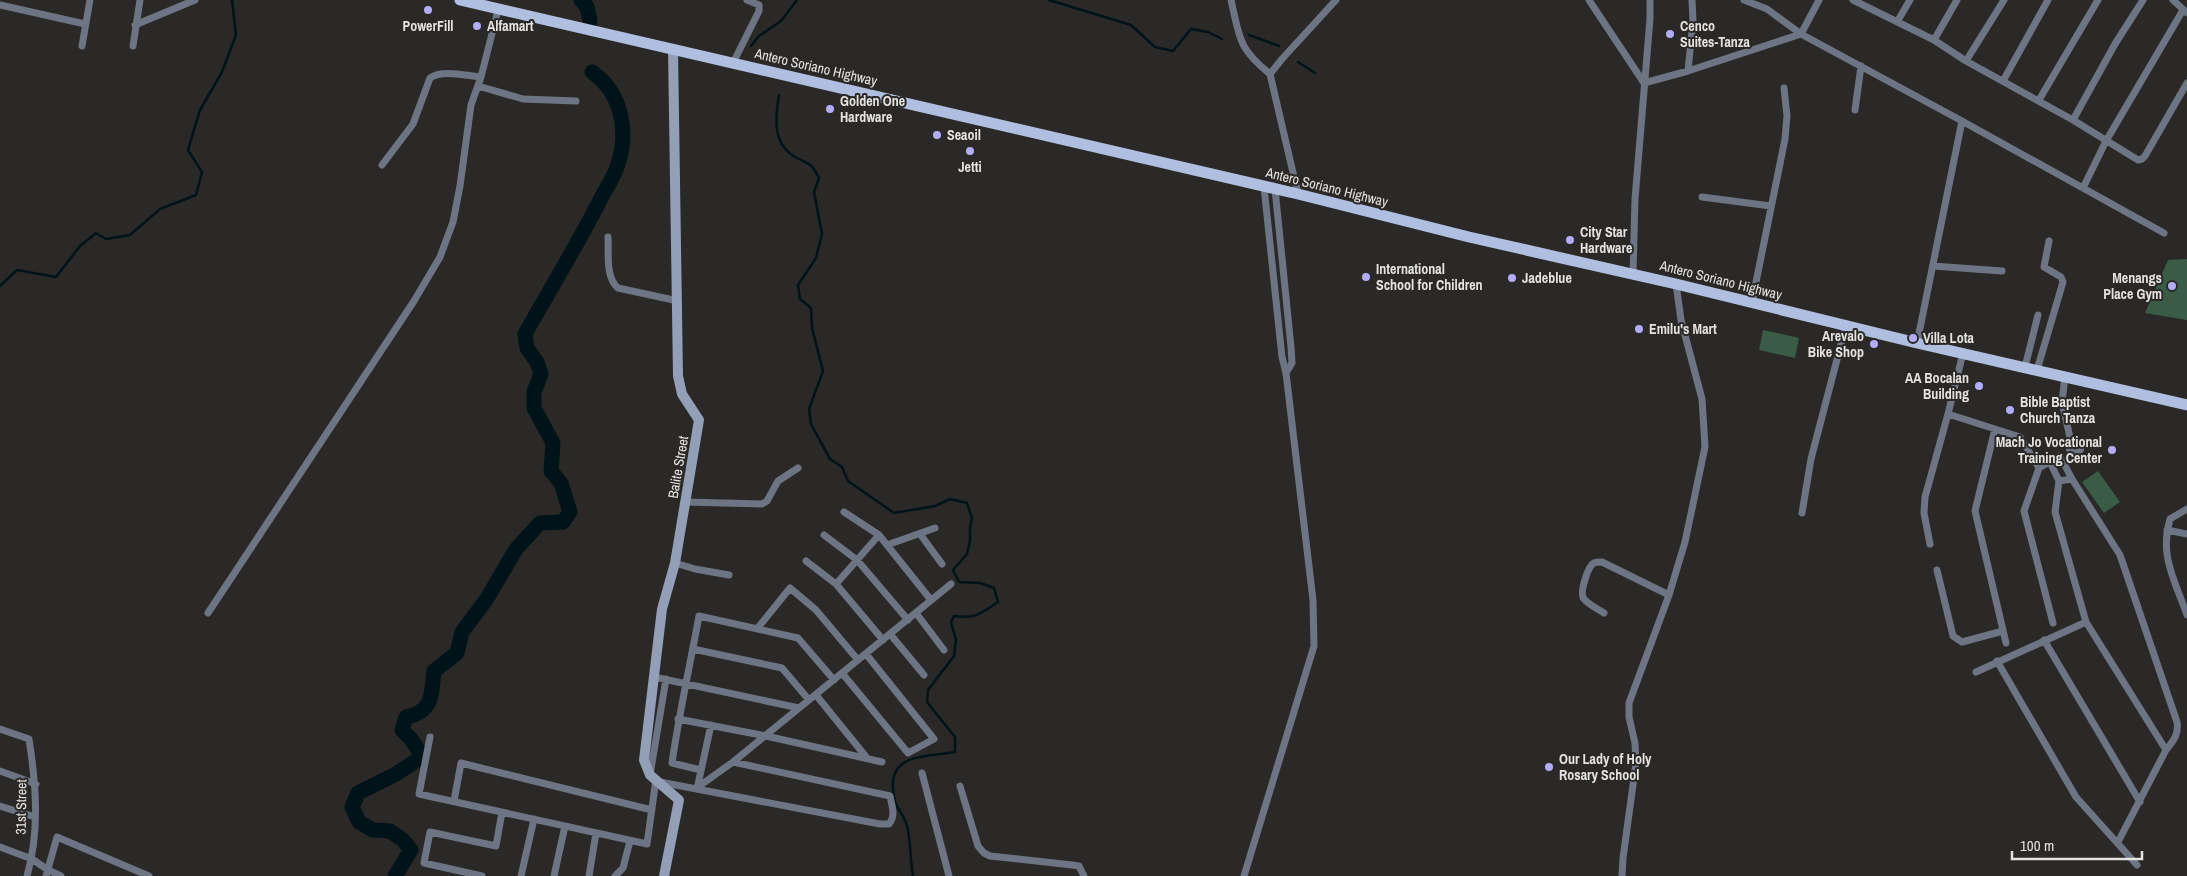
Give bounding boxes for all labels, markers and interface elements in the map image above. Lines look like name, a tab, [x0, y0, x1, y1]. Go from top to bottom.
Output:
marker: PowerFill	[422, 4, 434, 16]
place label: PowerFill	[402, 17, 454, 35]
place label: Alfamart	[487, 17, 534, 35]
place label: Cenco Suites-Tanza	[1680, 17, 1751, 51]
marker: Alfamart	[471, 20, 483, 32]
marker: Cenco Suites-Tanza	[1664, 28, 1676, 40]
street label: Antero Soriano Highway	[752, 44, 879, 90]
place label: Golden One Hardware	[840, 92, 905, 126]
marker: Golden One Hardware	[824, 103, 836, 115]
place label: Seaoil	[947, 126, 981, 144]
marker: Seaoil	[931, 129, 943, 141]
marker: Jetti	[964, 145, 976, 157]
place label: Jetti	[958, 158, 982, 176]
street label: Antero Soriano Highway	[1263, 163, 1390, 211]
place label: City Star Hardware	[1580, 223, 1632, 257]
marker: City Star Hardware	[1564, 234, 1576, 246]
street label: Antero Soriano Highway	[1657, 256, 1784, 304]
place label: International School for Children	[1376, 260, 1483, 294]
place label: Jadeblue	[1522, 269, 1572, 287]
place label: Menangs Place Gym	[2103, 269, 2162, 303]
marker: International School for Children	[1360, 271, 1372, 283]
marker: Jadeblue	[1506, 272, 1518, 284]
marker: Menangs Place Gym	[2166, 280, 2178, 292]
place label: Emilu's Mart	[1649, 320, 1717, 338]
marker: Emilu's Mart	[1633, 323, 1645, 335]
place label: Arevalo Bike Shop	[1808, 327, 1864, 361]
place label: Villa Lota	[1923, 329, 1974, 347]
marker: Villa Lota	[1907, 332, 1919, 344]
marker: Arevalo Bike Shop	[1868, 338, 1880, 350]
place label: AA Bocalan Building	[1905, 369, 1969, 403]
marker: AA Bocalan Building	[1973, 380, 1985, 392]
place label: Bible Baptist Church Tanza	[2020, 393, 2096, 427]
marker: Bible Baptist Church Tanza	[2004, 404, 2016, 416]
place label: Mach Jo Vocational Training Center	[1996, 433, 2103, 467]
street label: Balite Street	[664, 434, 692, 500]
marker: Mach Jo Vocational Training Center	[2106, 444, 2118, 456]
place label: Our Lady of Holy Rosary School	[1559, 750, 1652, 784]
marker: Our Lady of Holy Rosary School	[1543, 761, 1555, 773]
street label: 31st Street	[12, 779, 30, 835]
scale bar	[2012, 828, 2142, 860]
text: 100 m	[2020, 835, 2054, 856]

